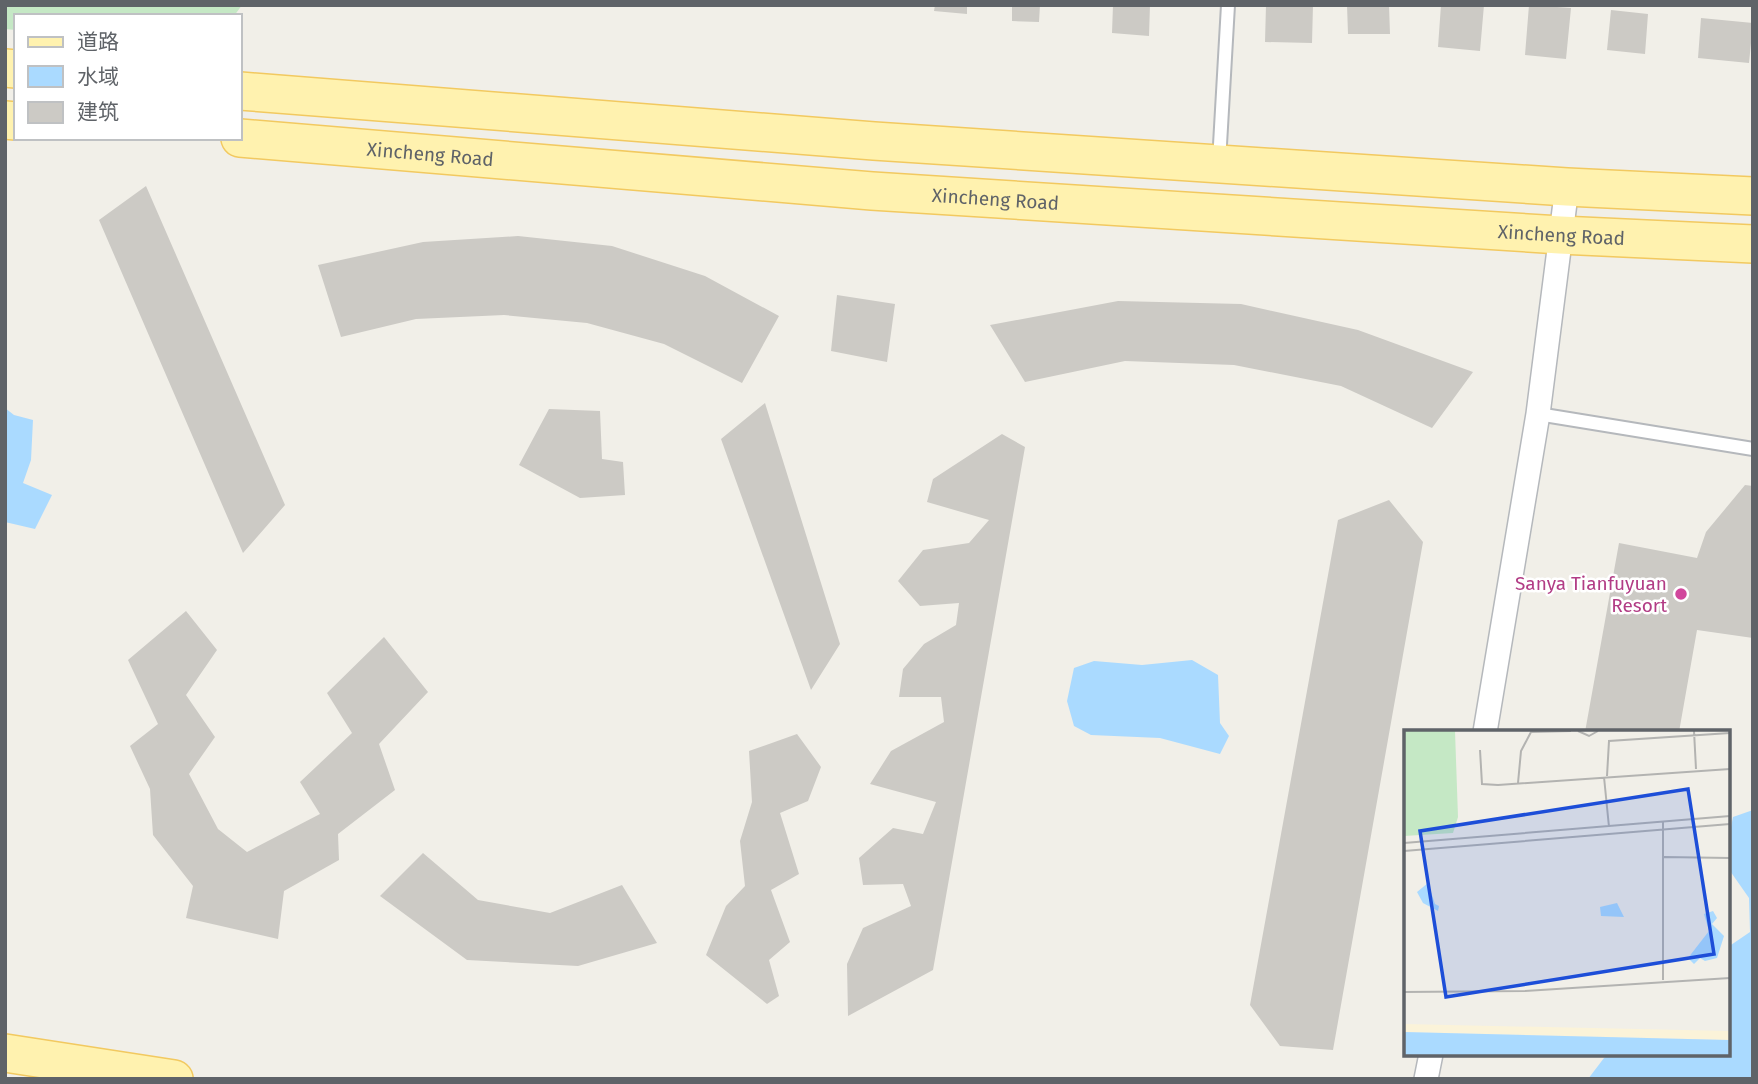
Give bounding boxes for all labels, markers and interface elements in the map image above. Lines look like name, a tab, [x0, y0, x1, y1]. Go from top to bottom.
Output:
legend	[14, 14, 242, 140]
text: 道路	[77, 29, 119, 55]
text: 水域	[77, 64, 119, 90]
text: 建筑	[77, 99, 119, 125]
street label: Xincheng Road	[366, 138, 495, 171]
street label: Xincheng Road	[931, 184, 1060, 215]
street label: Xincheng Road	[1497, 220, 1625, 250]
place label: Sanya Tianfuyuan Resort	[1515, 572, 1667, 617]
marker: Sanya Tianfuyuan Resort	[1673, 586, 1689, 602]
inset map	[1404, 730, 1730, 1056]

